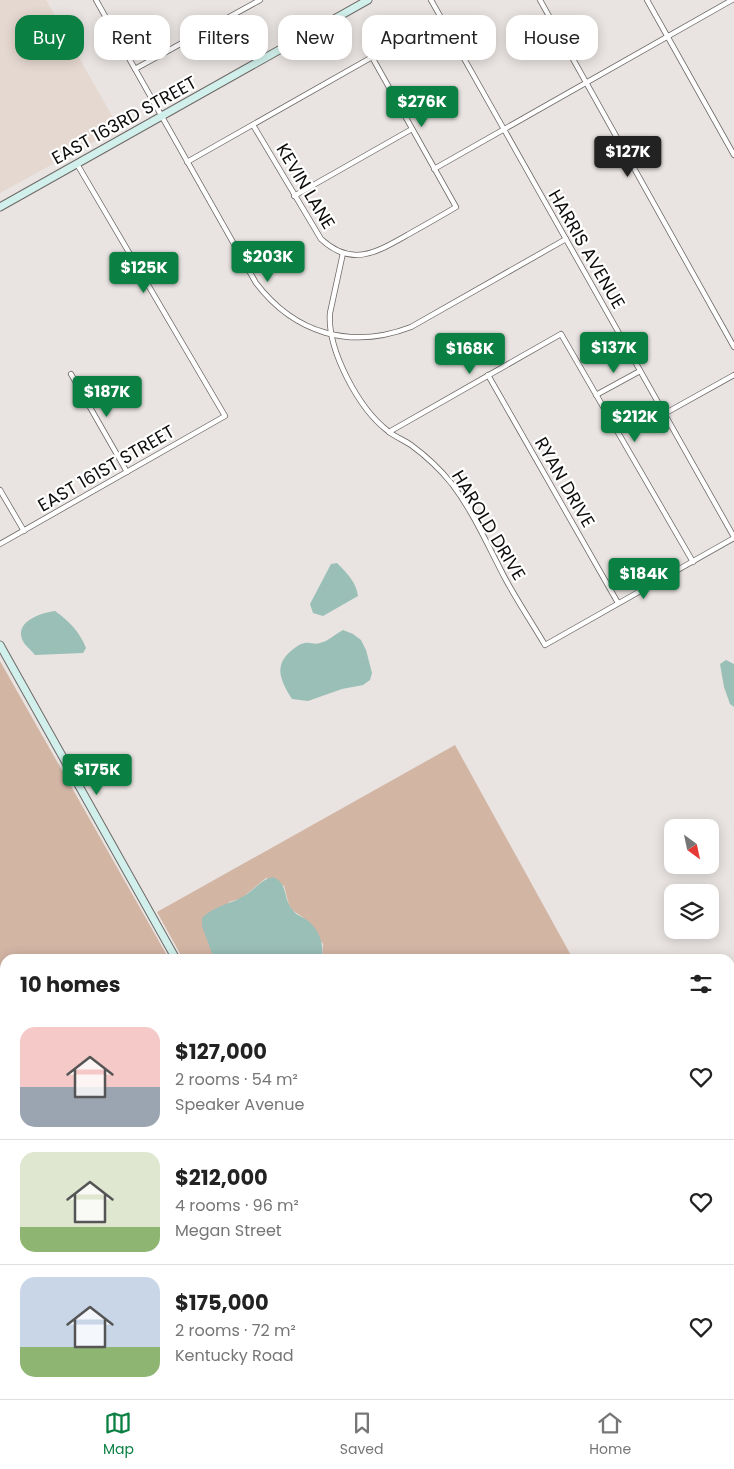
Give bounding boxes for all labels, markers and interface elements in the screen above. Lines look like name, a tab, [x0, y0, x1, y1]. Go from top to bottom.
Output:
chip: Buy	[15, 15, 84, 60]
chip: Rent	[94, 15, 170, 60]
chip: Filters	[180, 15, 268, 60]
chip: New	[278, 15, 352, 60]
chip: Apartment	[362, 15, 496, 60]
chip: House	[506, 15, 598, 60]
street label: EAST 163RD STREET	[47, 70, 201, 170]
pin: $276K	[387, 86, 457, 128]
text: $276K	[397, 90, 447, 113]
pin: $127K	[593, 136, 663, 178]
street label: KEVIN LANE	[271, 138, 341, 234]
text: $127K	[605, 140, 651, 163]
street label: HARRIS AVENUE	[543, 185, 631, 313]
pin: $203K	[233, 240, 303, 283]
text: $203K	[243, 245, 293, 268]
pin: $125K	[109, 252, 179, 294]
text: $125K	[120, 256, 168, 279]
pin: $168K	[435, 332, 505, 375]
pin: $137K	[579, 332, 649, 374]
text: $137K	[591, 336, 637, 359]
text: $168K	[446, 337, 494, 360]
pin: $187K	[72, 376, 142, 418]
text: $187K	[84, 380, 130, 403]
pin: $212K	[600, 400, 670, 443]
text: $212K	[612, 405, 658, 428]
street label: EAST 161ST STREET	[33, 419, 179, 517]
street label: RYAN DRIVE	[529, 432, 601, 532]
street label: HAROLD DRIVE	[446, 465, 532, 585]
pin: $184K	[609, 558, 679, 600]
text: $184K	[620, 562, 668, 585]
pin: $175K	[62, 754, 132, 796]
text: $175K	[74, 758, 120, 781]
north arrow	[664, 819, 719, 874]
map controls	[664, 819, 719, 939]
button: layers	[664, 884, 719, 939]
text: 10 homes	[20, 970, 120, 999]
icon: filters	[687, 970, 715, 998]
text: $127,000	[175, 1037, 267, 1066]
icon: home	[60, 1047, 120, 1107]
icon: heart	[687, 1063, 715, 1091]
text: 2 rooms · 54 m²	[175, 1068, 298, 1091]
text: Speaker Avenue	[175, 1093, 304, 1116]
text: $212,000	[175, 1163, 268, 1192]
icon: home	[60, 1172, 120, 1232]
icon: heart	[687, 1188, 715, 1216]
text: 4 rooms · 96 m²	[175, 1194, 299, 1217]
text: Megan Street	[175, 1219, 282, 1242]
text: $175,000	[175, 1288, 269, 1317]
icon: home	[60, 1297, 120, 1357]
icon: heart	[687, 1313, 715, 1341]
text: 2 rooms · 72 m²	[175, 1319, 296, 1342]
text: Kentucky Road	[175, 1344, 294, 1367]
tab: Map	[103, 1409, 134, 1460]
tab: Saved	[340, 1409, 383, 1460]
tab: Home	[589, 1409, 631, 1460]

